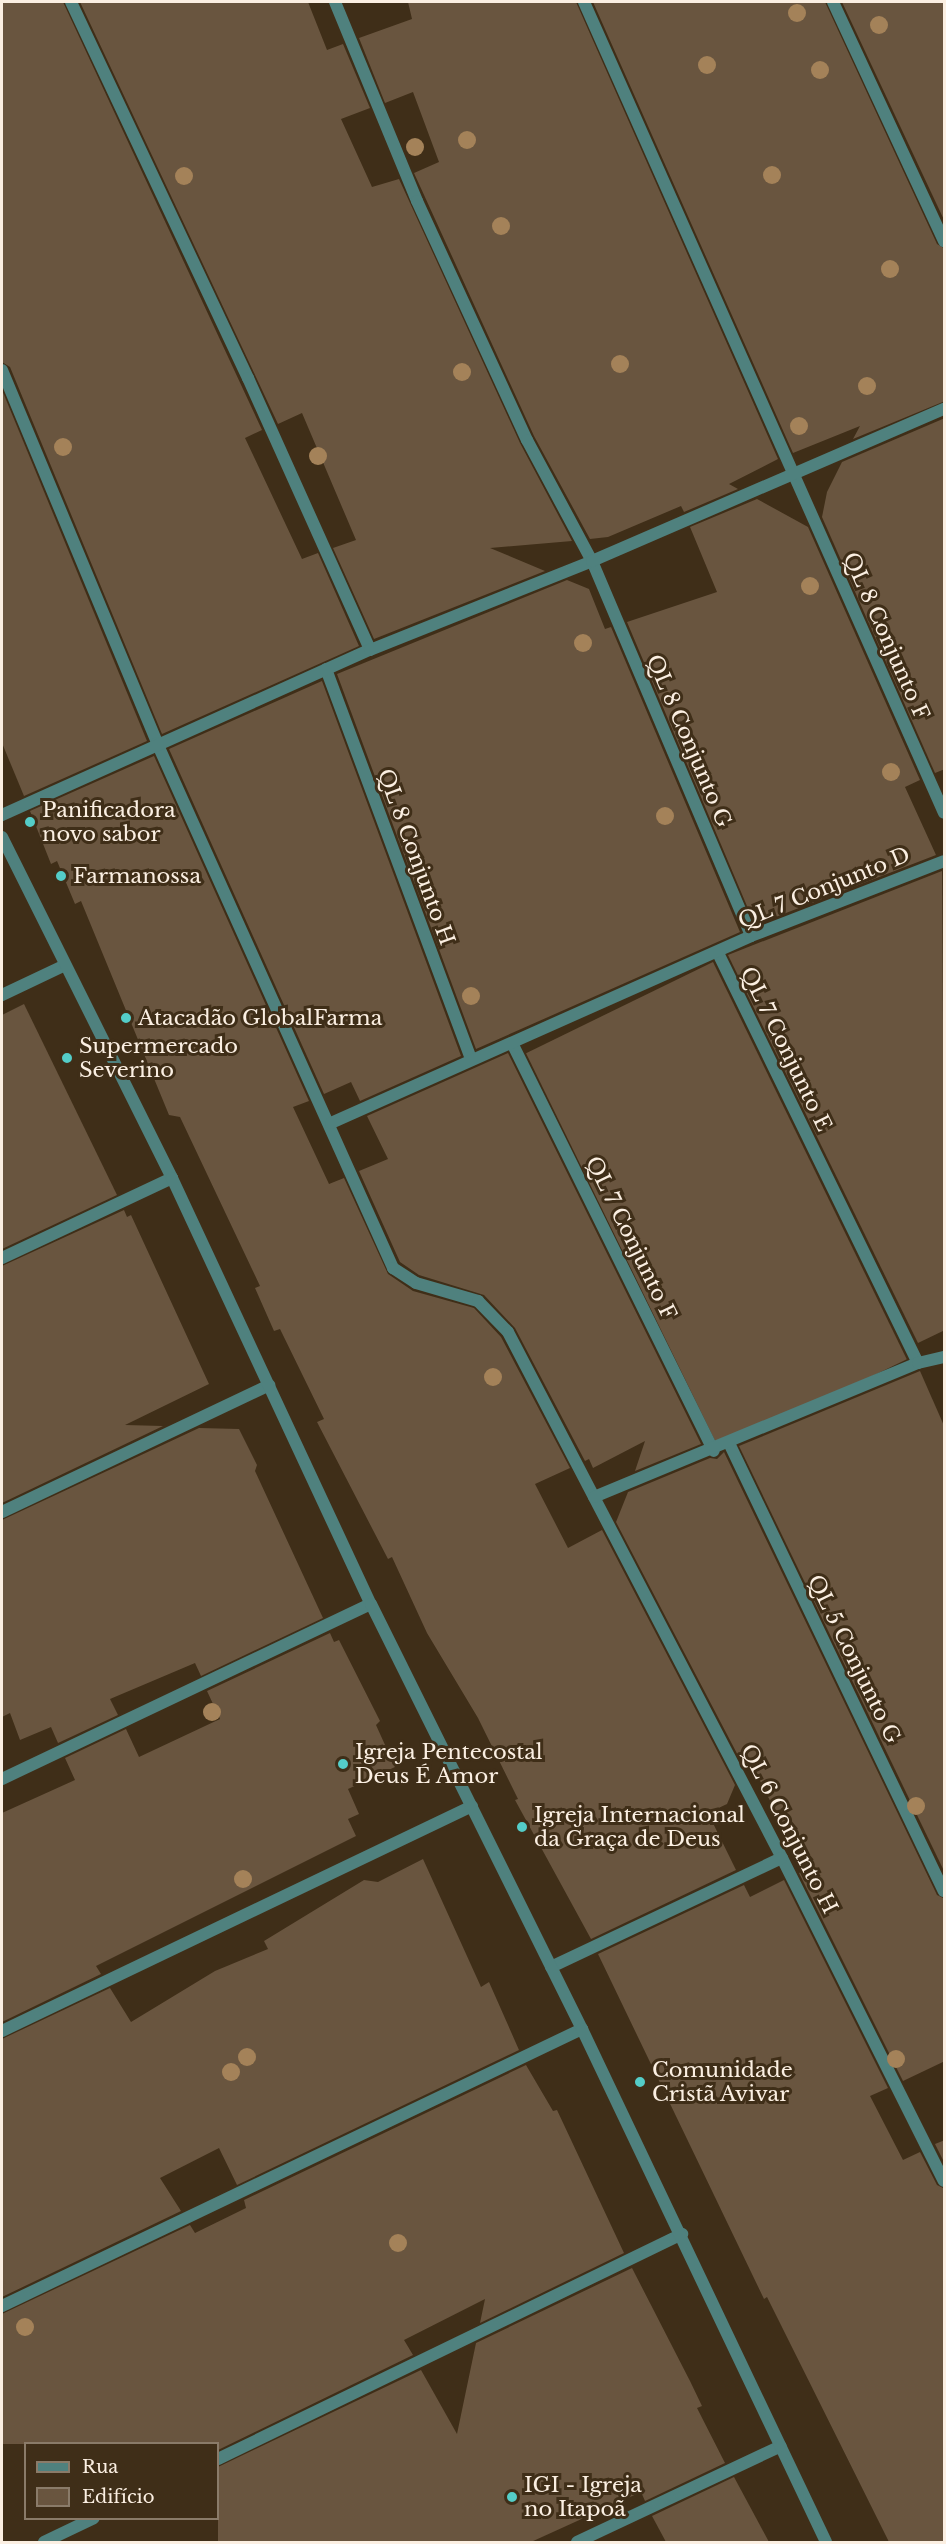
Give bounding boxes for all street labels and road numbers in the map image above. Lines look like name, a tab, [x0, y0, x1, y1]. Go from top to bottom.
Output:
street label: QL 8 Conjunto F	[838, 548, 934, 724]
street label: QL 8 Conjunto G	[641, 651, 737, 831]
street label: QL 8 Conjunto H	[372, 765, 460, 949]
street label: QL 7 Conjunto D	[734, 842, 914, 934]
street label: QL 7 Conjunto E	[735, 962, 837, 1136]
street label: QL 7 Conjunto F	[580, 1152, 682, 1324]
street label: QL 5 Conjunto G	[802, 1570, 906, 1748]
street label: QL 6 Conjunto H	[735, 1740, 843, 1918]

